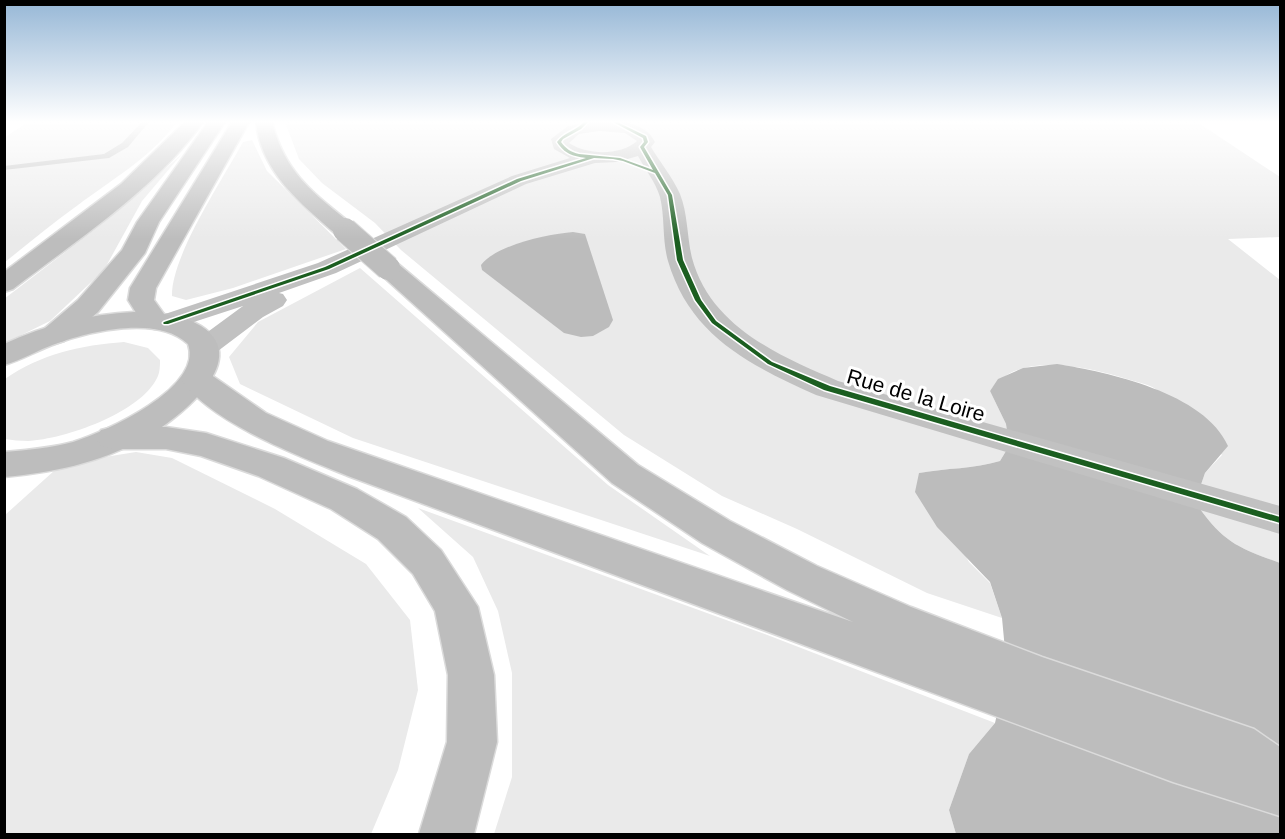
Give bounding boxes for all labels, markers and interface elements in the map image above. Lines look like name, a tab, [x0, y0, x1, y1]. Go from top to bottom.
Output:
street label: Rue de la Loire	[844, 364, 988, 426]

